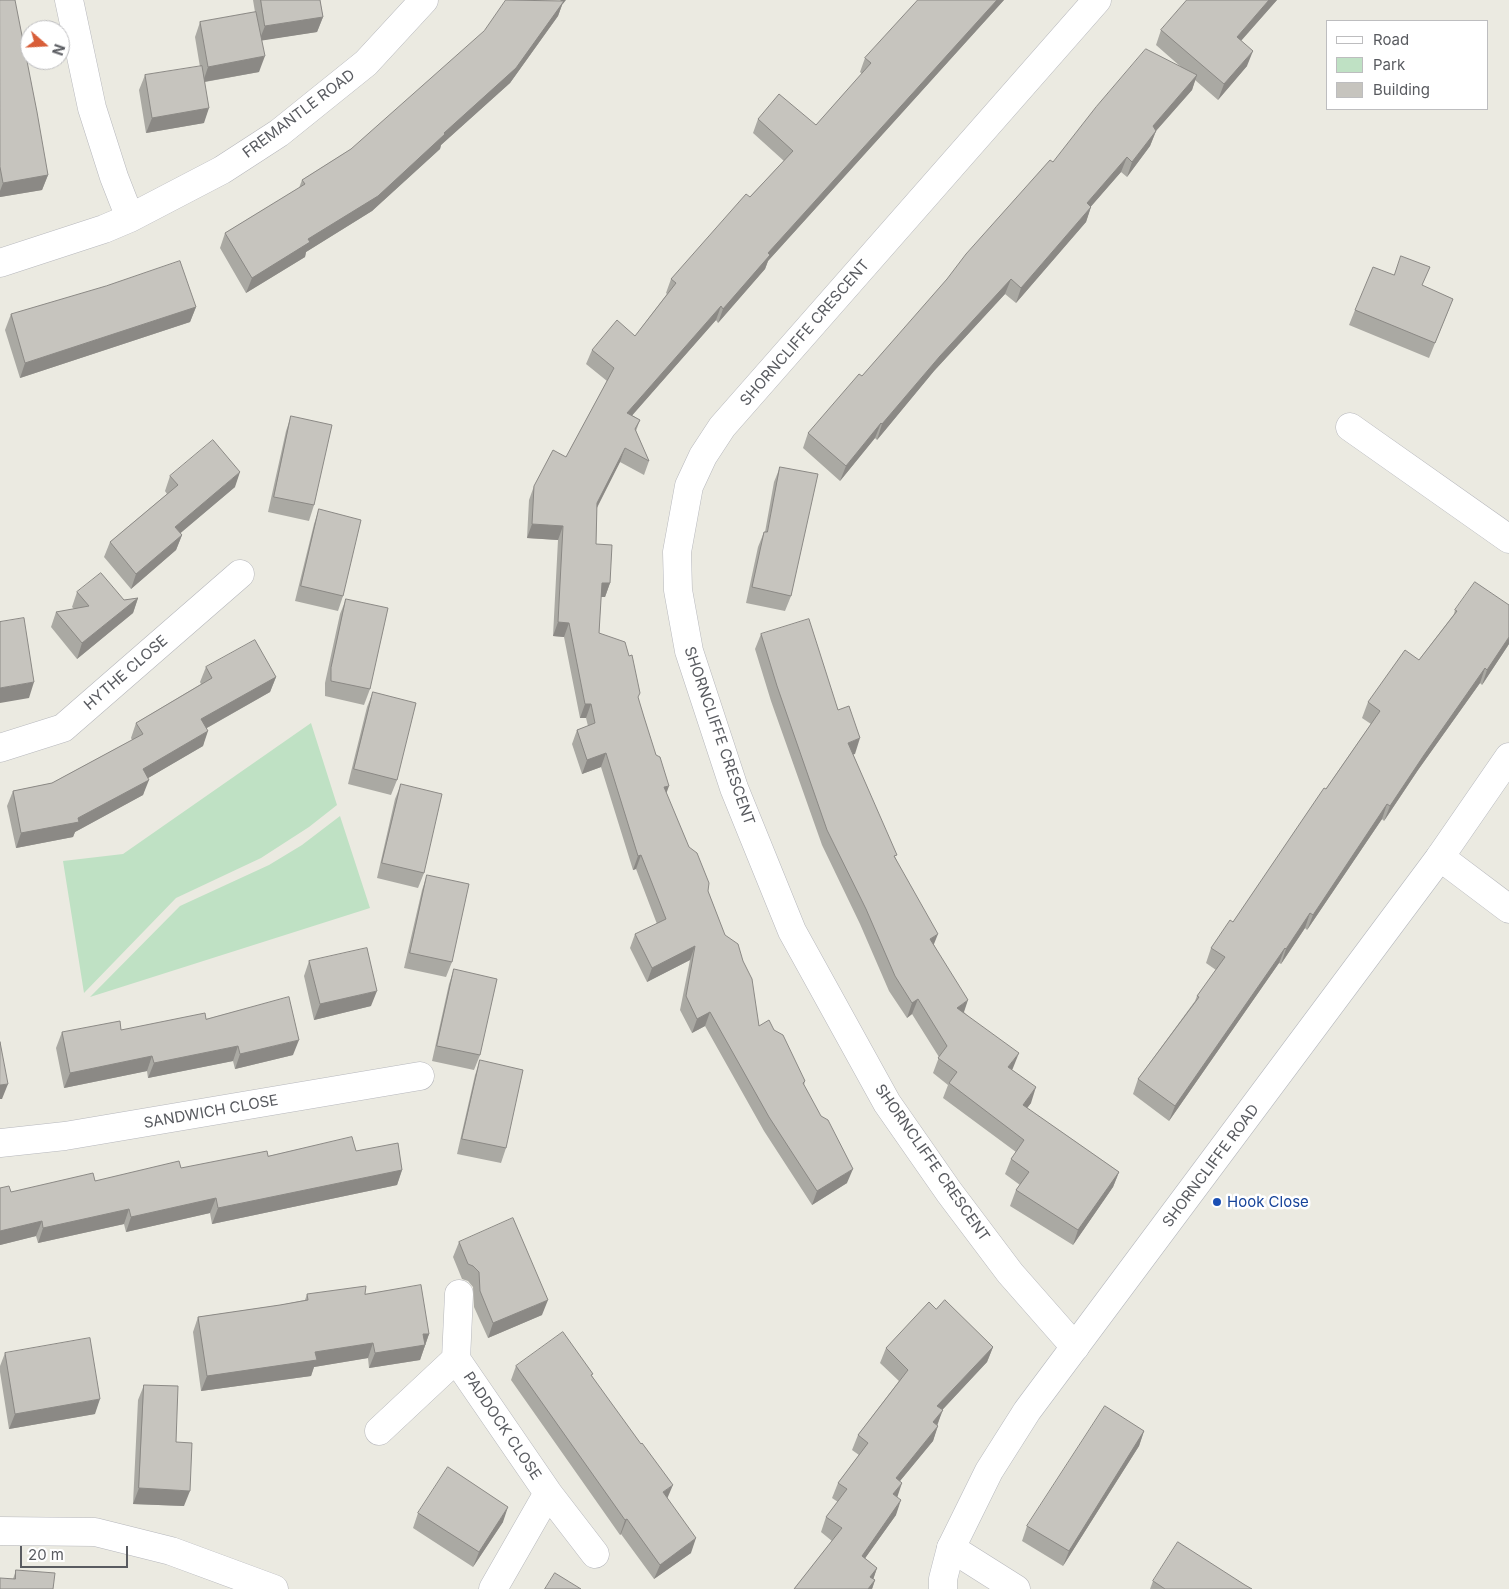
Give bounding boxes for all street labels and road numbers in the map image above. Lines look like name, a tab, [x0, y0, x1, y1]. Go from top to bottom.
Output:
street label: FREMANTLE ROAD	[239, 66, 359, 162]
street label: SHORNCLIFFE CRESCENT	[737, 256, 873, 410]
street label: HYTHE CLOSE	[81, 632, 171, 714]
street label: SHORNCLIFFE CRESCENT	[680, 644, 758, 828]
street label: SHORNCLIFFE CRESCENT	[871, 1081, 993, 1245]
street label: SANDWICH CLOSE	[142, 1091, 280, 1133]
street label: SHORNCLIFFE ROAD	[1159, 1101, 1263, 1231]
street label: PADDOCK CLOSE	[459, 1369, 545, 1483]

